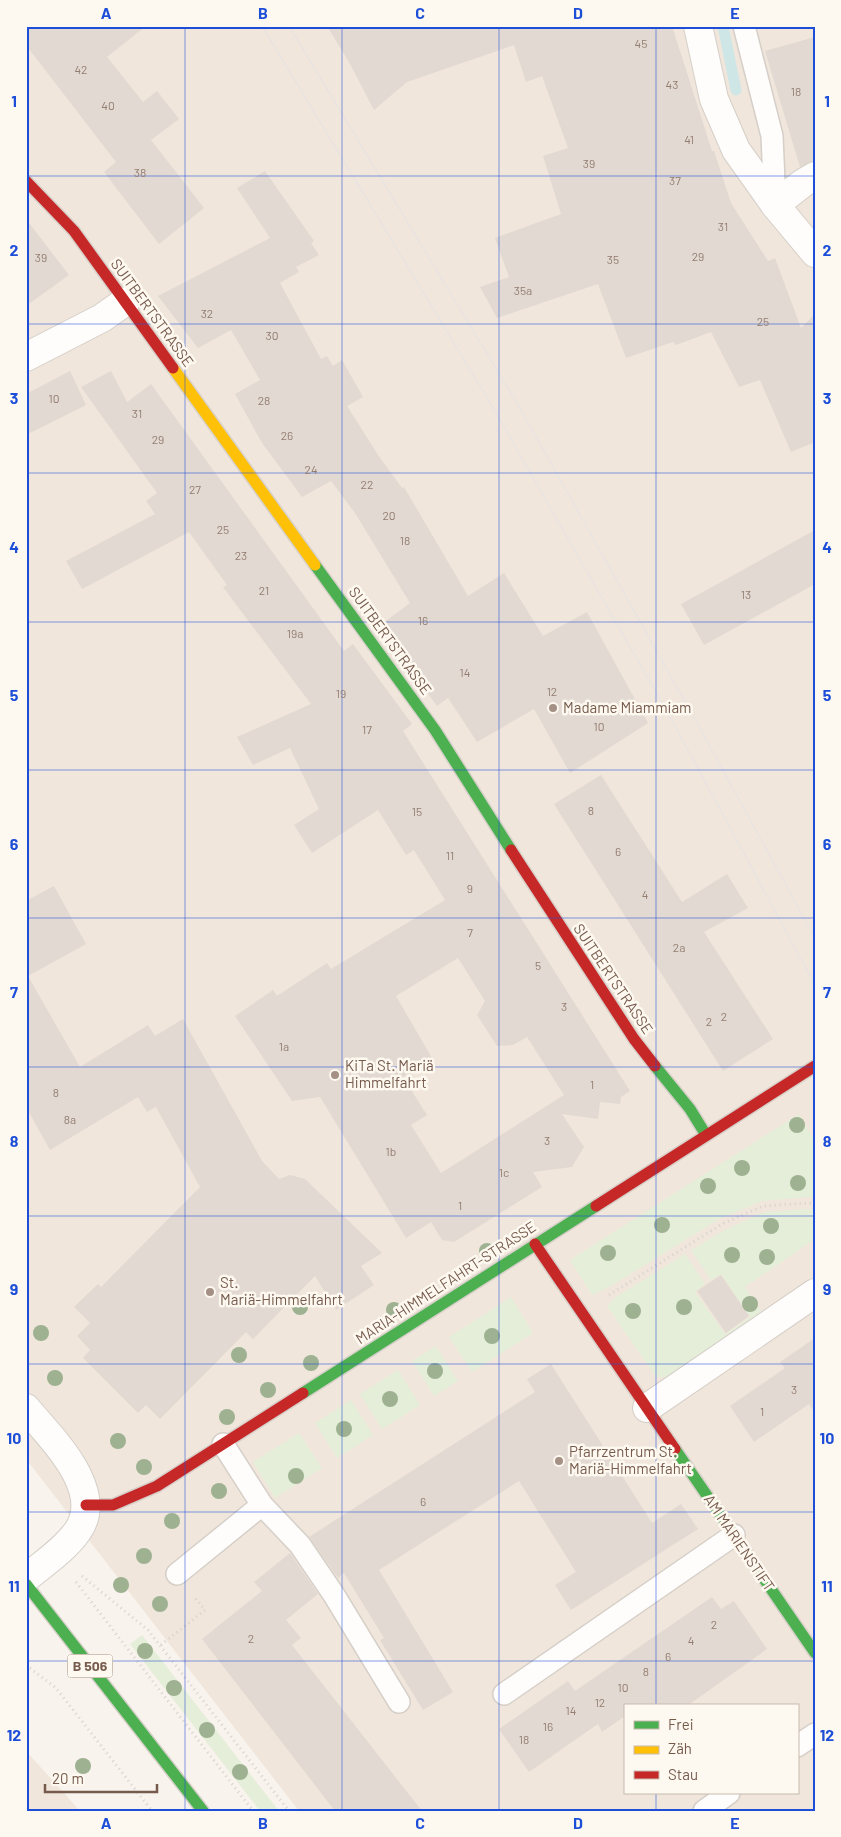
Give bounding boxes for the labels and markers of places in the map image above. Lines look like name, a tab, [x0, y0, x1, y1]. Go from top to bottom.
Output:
place label: Madame Miammiam	[563, 698, 691, 716]
marker: Madame Miammiam	[547, 702, 559, 714]
place label: KiTa St. Mariä Himmelfahrt	[345, 1056, 434, 1091]
marker: KiTa St. Mariä Himmelfahrt	[329, 1069, 341, 1081]
place label: St. Mariä-Himmelfahrt	[220, 1273, 343, 1308]
marker: St. Mariä-Himmelfahrt	[204, 1286, 216, 1298]
place label: Pfarrzentrum St. Mariä-Himmelfahrt	[569, 1442, 692, 1477]
marker: Pfarrzentrum St. Mariä-Himmelfahrt	[553, 1455, 565, 1467]

